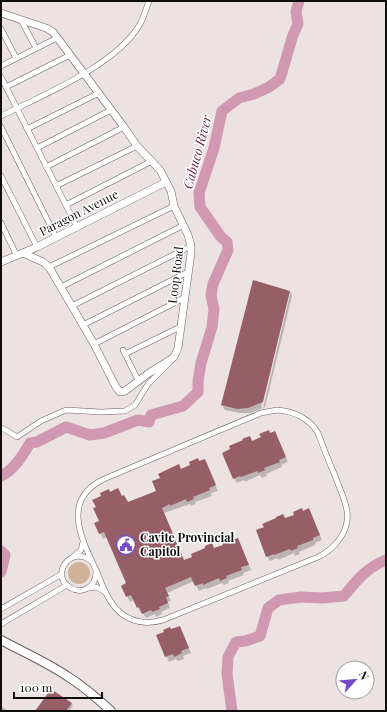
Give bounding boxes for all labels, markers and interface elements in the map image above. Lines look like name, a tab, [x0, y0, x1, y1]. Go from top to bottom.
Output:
water label: Cabuco River	[179, 113, 215, 190]
street label: Paragon Avenue	[36, 185, 121, 239]
street label: Loop Road	[164, 245, 186, 304]
place label: Cavite Provincial Capitol	[140, 529, 234, 559]
public building icon: Cavite Provincial Capitol	[115, 534, 137, 556]
north arrow	[335, 660, 375, 700]
text: N	[356, 668, 373, 682]
scale bar	[14, 674, 102, 700]
text: 100 m	[20, 679, 53, 695]

